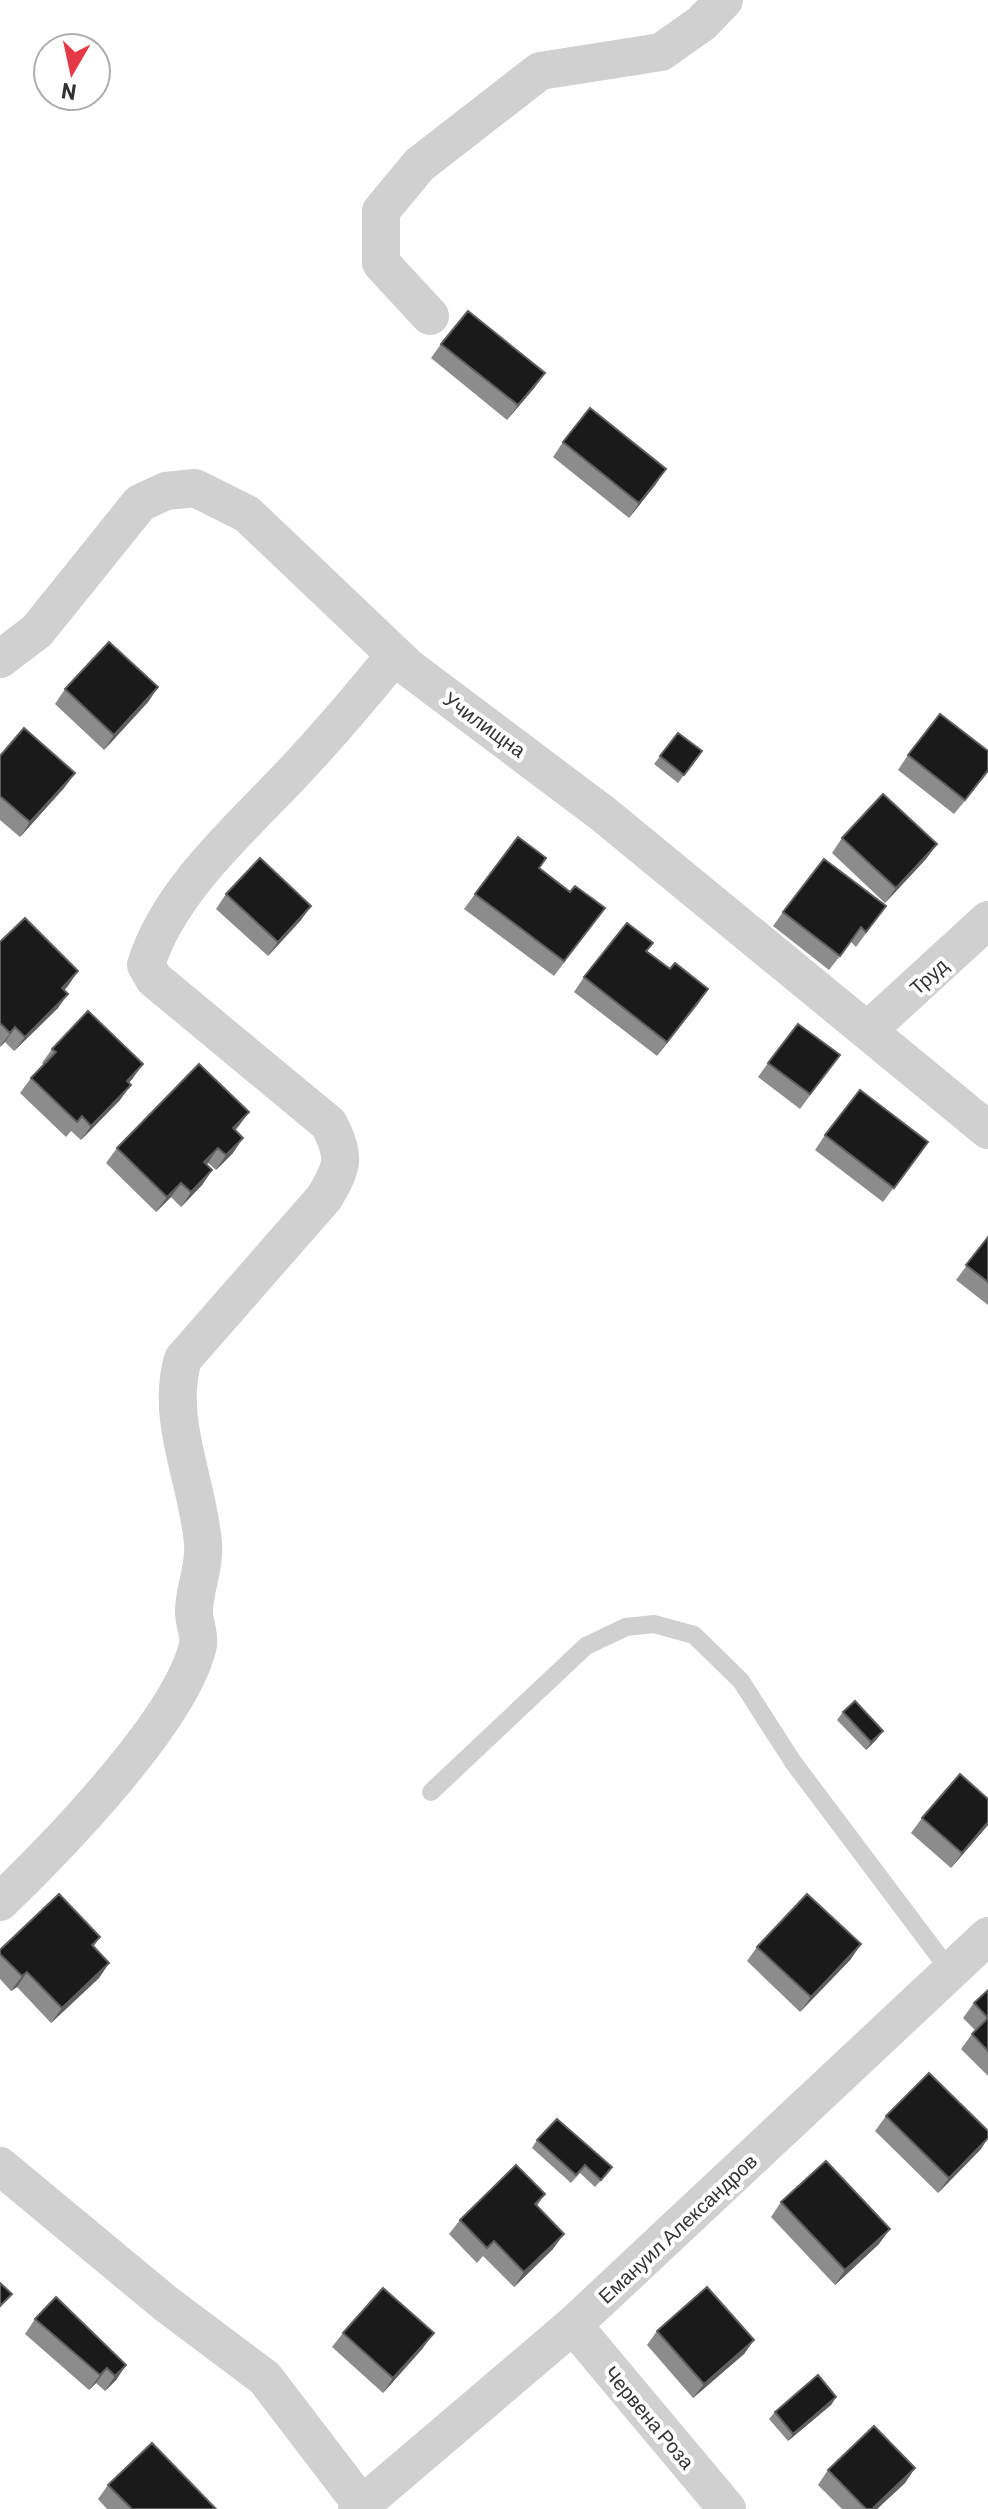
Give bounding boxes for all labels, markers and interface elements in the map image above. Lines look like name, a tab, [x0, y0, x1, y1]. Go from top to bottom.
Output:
north arrow	[32, 32, 112, 112]
text: N	[59, 79, 78, 107]
street label: Училищна	[439, 686, 531, 762]
street label: Труд	[904, 952, 952, 999]
street label: Емануил Александров	[593, 2148, 761, 2308]
street label: Червена Роза	[600, 2361, 701, 2474]

